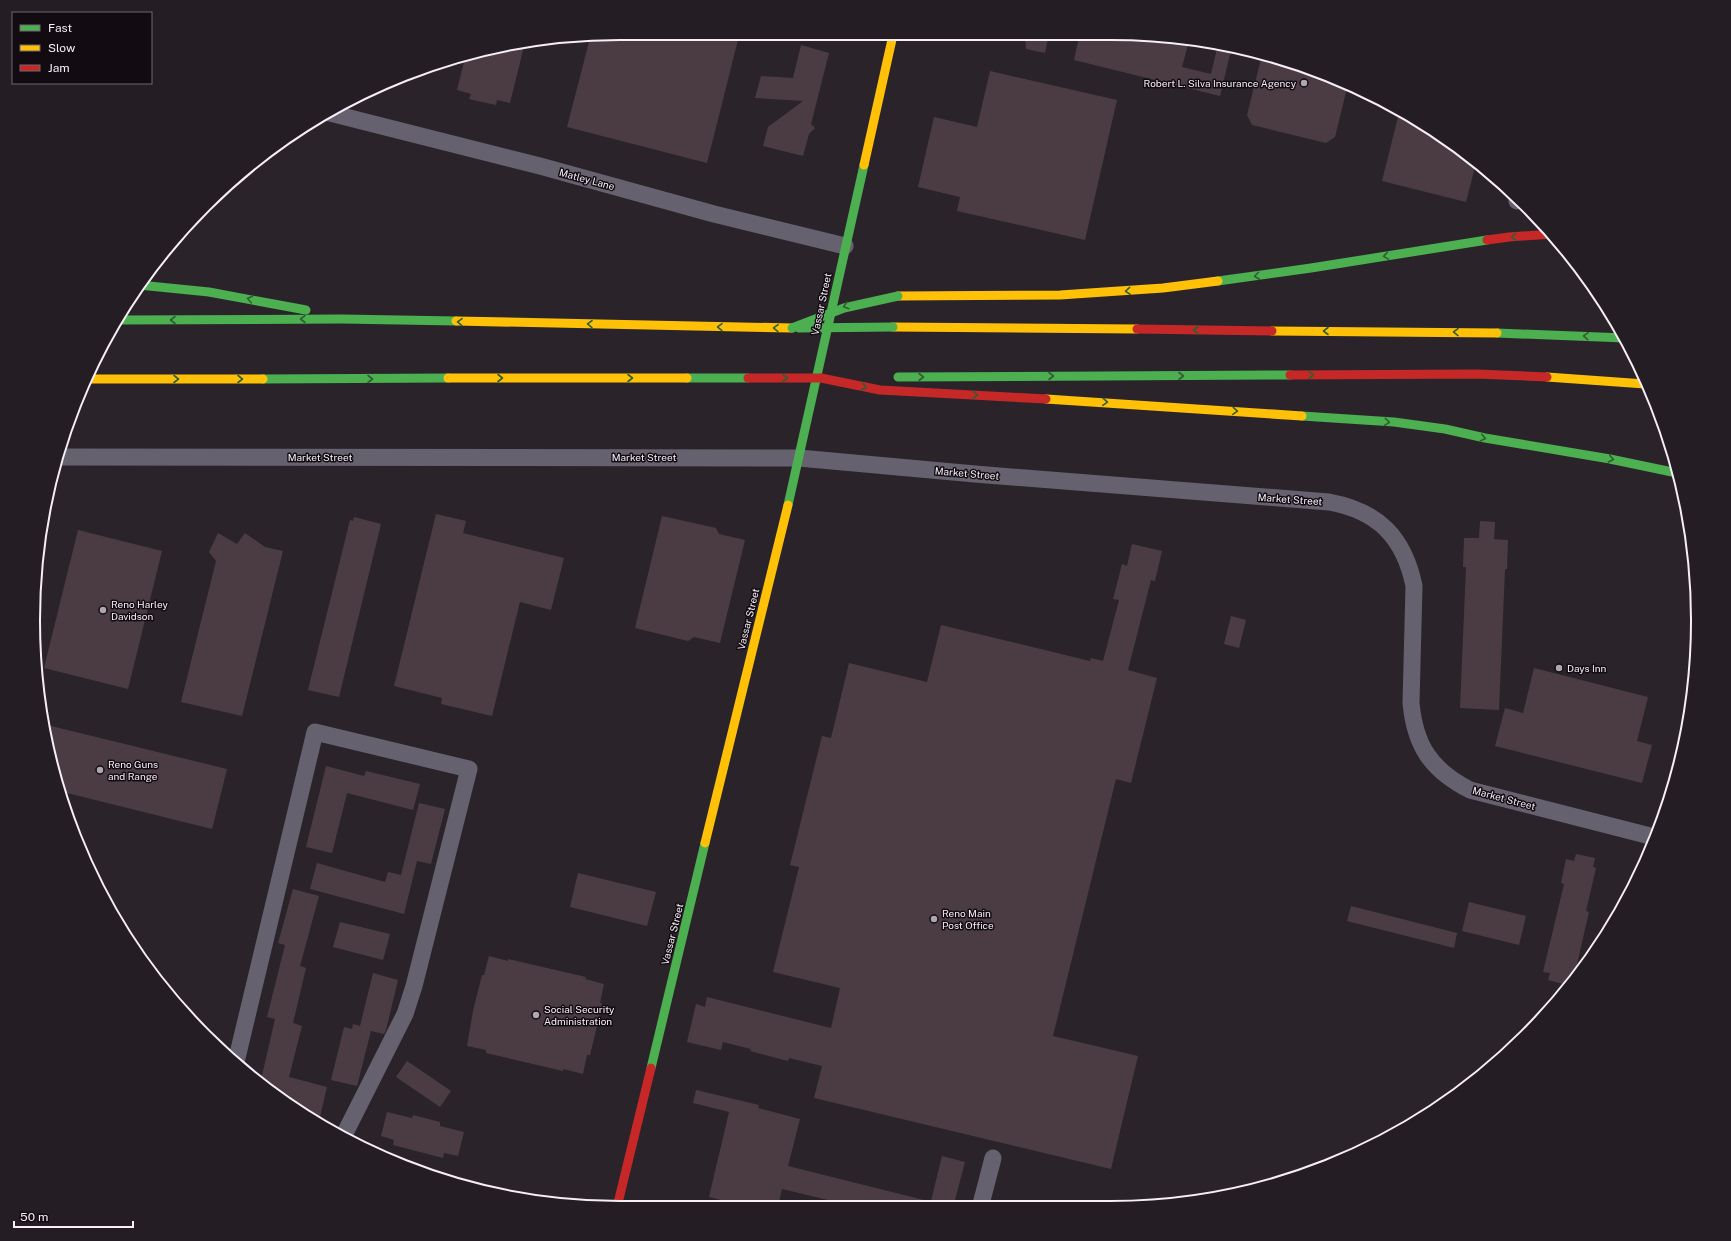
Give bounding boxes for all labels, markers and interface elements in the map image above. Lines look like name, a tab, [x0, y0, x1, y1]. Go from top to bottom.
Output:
legend	[12, 12, 152, 84]
text: Fast	[48, 21, 73, 35]
text: Slow	[48, 41, 76, 55]
text: Jam	[48, 61, 70, 75]
place label: Robert L. Silva Insurance Agency	[1144, 77, 1297, 89]
marker: Robert L. Silva Insurance Agency	[1299, 78, 1309, 88]
street label: Matley Lane	[558, 166, 616, 192]
one-way arrow	[1511, 232, 1517, 241]
one-way arrow	[1383, 251, 1389, 260]
one-way arrow	[1254, 271, 1260, 280]
street label: Vassar Street	[809, 272, 833, 336]
one-way arrow	[1125, 286, 1131, 295]
one-way arrow	[246, 295, 253, 303]
one-way arrow	[843, 301, 850, 310]
one-way arrow	[300, 315, 306, 323]
one-way arrow	[170, 316, 176, 324]
one-way arrow	[457, 318, 463, 326]
one-way arrow	[587, 320, 593, 328]
one-way arrow	[717, 323, 723, 331]
one-way arrow	[773, 324, 779, 332]
one-way arrow	[1193, 326, 1199, 334]
one-way arrow	[1323, 327, 1329, 335]
one-way arrow	[1453, 328, 1459, 336]
one-way arrow	[1583, 331, 1589, 340]
one-way arrow	[1178, 371, 1184, 380]
one-way arrow	[1308, 371, 1314, 379]
one-way arrow	[1048, 372, 1054, 380]
one-way arrow	[918, 373, 924, 381]
one-way arrow	[497, 374, 503, 382]
one-way arrow	[627, 374, 633, 382]
one-way arrow	[782, 374, 788, 382]
one-way arrow	[173, 375, 179, 383]
one-way arrow	[237, 375, 243, 383]
one-way arrow	[367, 375, 373, 383]
one-way arrow	[861, 382, 867, 390]
one-way arrow	[972, 391, 978, 400]
one-way arrow	[1102, 398, 1108, 407]
one-way arrow	[1232, 407, 1238, 416]
one-way arrow	[1384, 417, 1390, 426]
one-way arrow	[1479, 433, 1486, 441]
street label: Market Street	[288, 451, 352, 463]
street label: Market Street	[612, 451, 676, 463]
one-way arrow	[1608, 455, 1614, 463]
street label: Market Street	[934, 464, 1000, 482]
street label: Market Street	[1257, 491, 1323, 507]
street label: Vassar Street	[735, 587, 761, 651]
place label: Reno Harley Davidson	[111, 598, 168, 622]
marker: Reno Harley Davidson	[98, 605, 108, 615]
place label: Days Inn	[1567, 662, 1607, 674]
marker: Days Inn	[1554, 663, 1564, 673]
place label: Reno Guns and Range	[108, 758, 158, 782]
marker: Reno Guns and Range	[95, 765, 105, 775]
street label: Market Street	[1471, 784, 1537, 812]
street label: Vassar Street	[659, 902, 685, 966]
place label: Reno Main Post Office	[942, 907, 994, 931]
marker: Reno Main Post Office	[929, 914, 939, 924]
place label: Social Security Administration	[544, 1003, 615, 1027]
marker: Social Security Administration	[531, 1010, 541, 1020]
scale bar	[14, 1203, 133, 1229]
text: 50 m	[20, 1210, 48, 1224]

